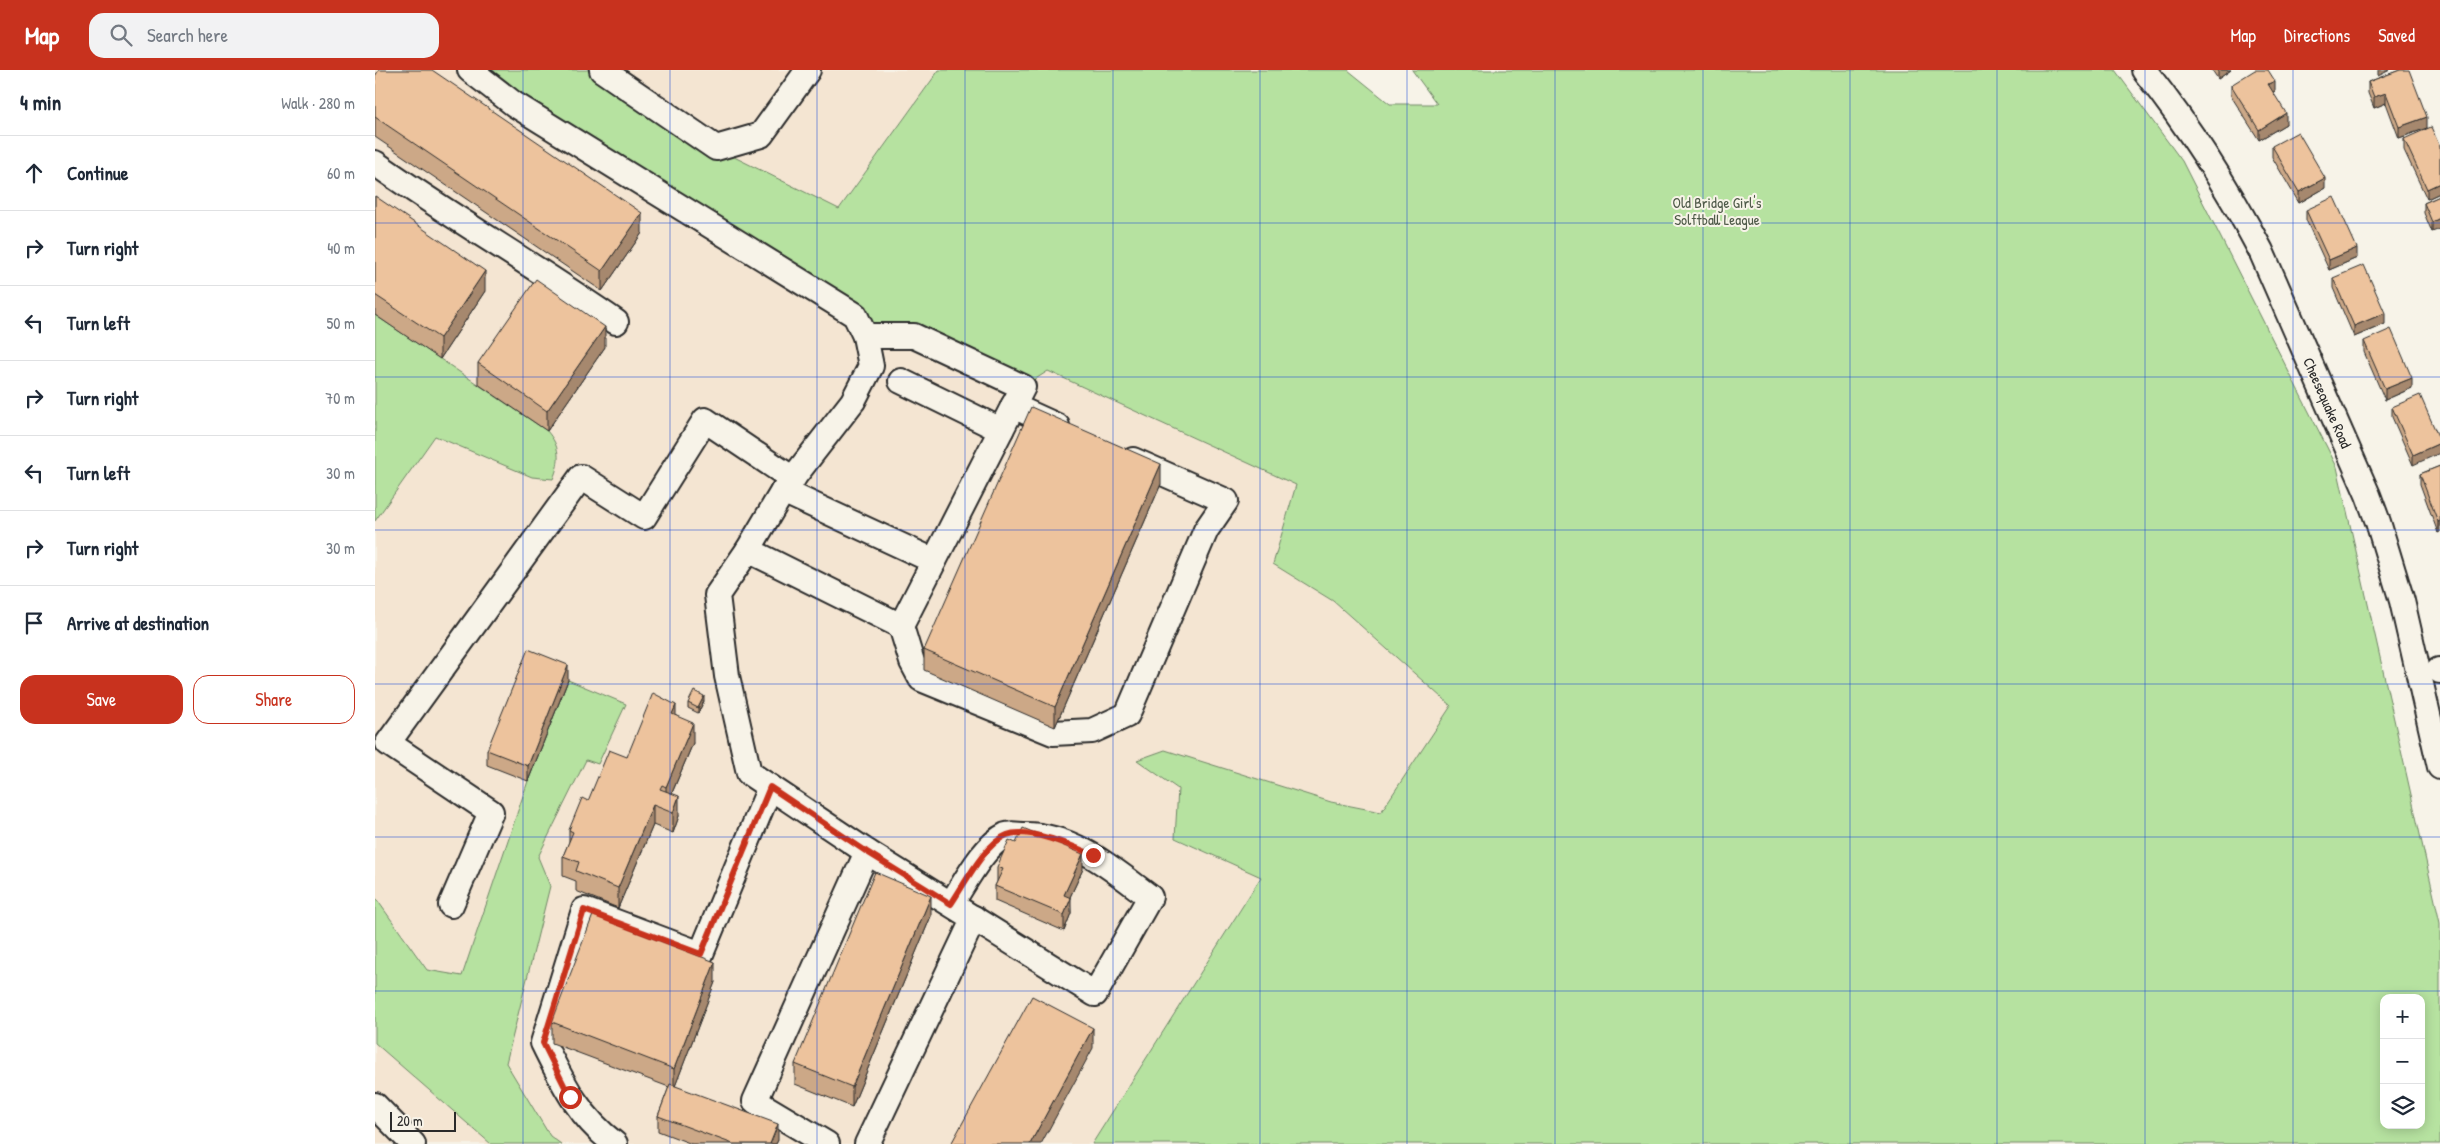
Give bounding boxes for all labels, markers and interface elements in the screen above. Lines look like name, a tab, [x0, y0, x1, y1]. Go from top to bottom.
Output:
search box	[89, 13, 439, 58]
text: Map	[25, 19, 59, 51]
icon: search	[107, 21, 135, 49]
text: Search here	[147, 22, 228, 48]
text: Map	[2231, 23, 2256, 48]
text: Directions	[2284, 23, 2350, 48]
text: Saved	[2378, 23, 2415, 48]
text: 4 min	[20, 88, 61, 117]
text: Walk · 280 m	[281, 92, 355, 114]
icon: ahead	[20, 159, 48, 187]
text: Continue	[67, 160, 128, 186]
text: 60 m	[327, 162, 355, 184]
park label: Old Bridge Girl's Solftball League	[1673, 192, 1762, 230]
icon: right	[20, 234, 48, 262]
text: Turn right	[67, 235, 138, 261]
text: 40 m	[327, 237, 355, 259]
icon: left	[20, 309, 48, 337]
text: Turn left	[67, 310, 130, 336]
text: 50 m	[327, 312, 355, 334]
street label: Cheesequake Road	[2298, 354, 2357, 452]
icon: right	[20, 384, 48, 412]
text: Turn right	[67, 385, 138, 411]
text: 70 m	[325, 387, 355, 409]
icon: left	[20, 459, 48, 487]
text: Turn left	[67, 460, 130, 486]
text: 30 m	[326, 462, 355, 484]
icon: right	[20, 534, 48, 562]
text: Turn right	[67, 535, 138, 561]
text: 30 m	[326, 537, 355, 559]
icon: arrive	[20, 609, 48, 637]
text: Arrive at destination	[67, 610, 209, 636]
button: Save	[20, 675, 183, 724]
button: Share	[193, 675, 355, 724]
route end	[1082, 844, 1105, 867]
map controls	[2380, 994, 2425, 1129]
button: +	[2380, 994, 2425, 1039]
button: −	[2380, 1039, 2425, 1084]
button: layers	[2380, 1084, 2425, 1129]
route start	[559, 1086, 582, 1109]
scale bar	[390, 1109, 456, 1132]
text: 20 m	[397, 1111, 423, 1130]

